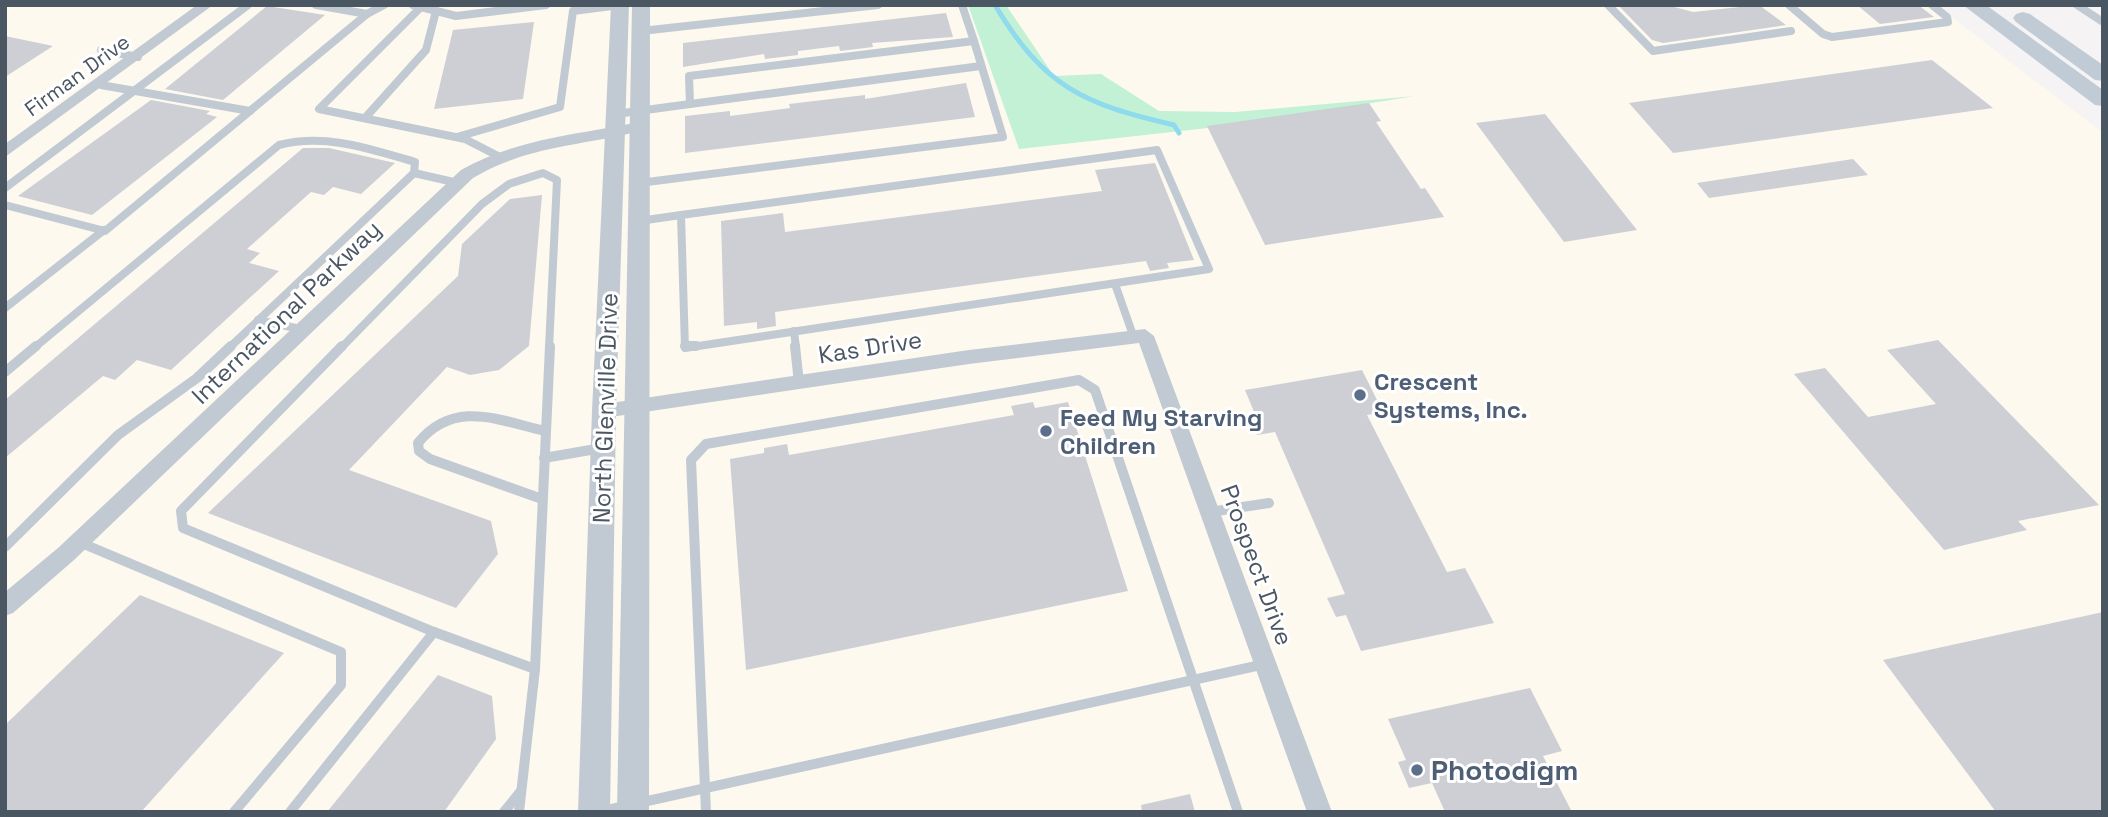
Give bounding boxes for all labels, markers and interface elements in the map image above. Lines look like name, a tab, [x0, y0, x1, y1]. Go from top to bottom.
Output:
street label: Firman Drive	[19, 28, 135, 122]
street label: International Parkway	[185, 214, 387, 410]
street label: North Glenville Drive	[585, 292, 625, 524]
street label: Kas Drive	[816, 324, 924, 370]
place label: Crescent Systems, Inc.	[1374, 366, 1528, 425]
marker: Crescent Systems, Inc.	[1352, 387, 1368, 403]
place label: Feed My Starving Children	[1060, 402, 1262, 461]
marker: Feed My Starving Children	[1038, 423, 1054, 439]
street label: Prospect Drive	[1214, 480, 1300, 650]
place label: Photodigm	[1431, 752, 1578, 788]
marker: Photodigm	[1409, 762, 1425, 778]

